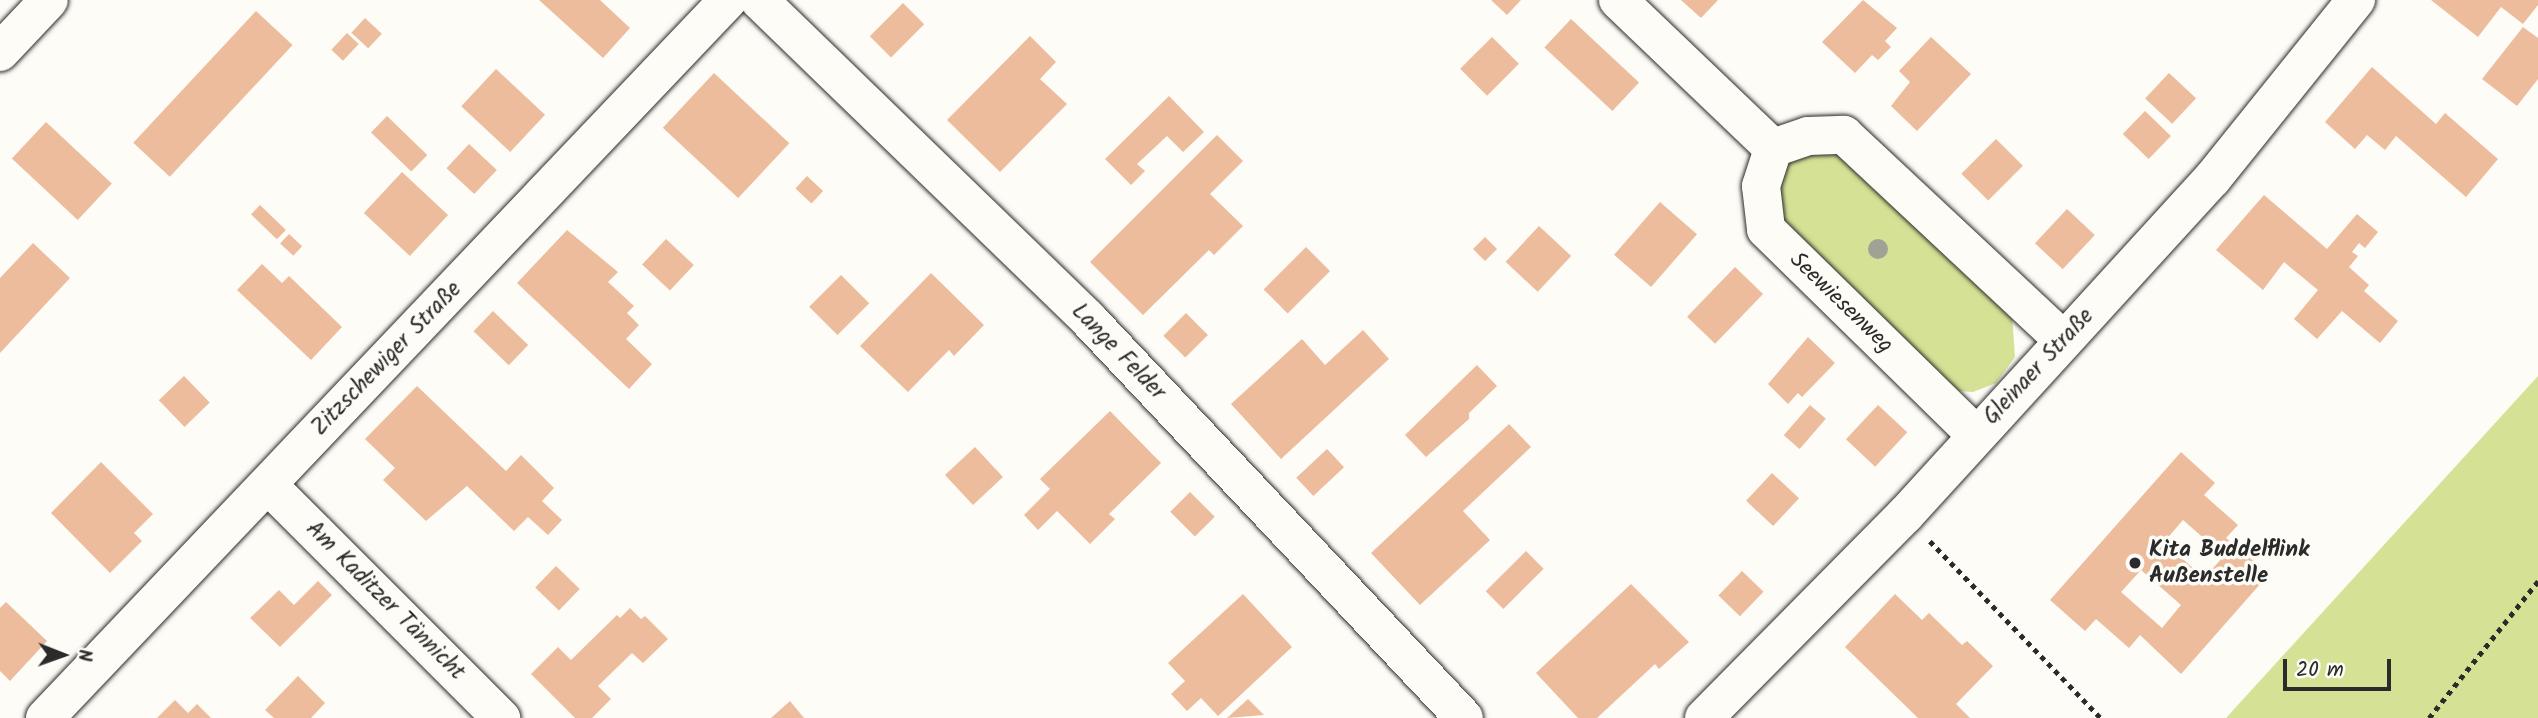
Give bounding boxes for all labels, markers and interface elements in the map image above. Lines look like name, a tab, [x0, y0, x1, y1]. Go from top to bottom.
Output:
street label: Seewiesenweg	[1783, 247, 1899, 359]
street label: Zitzschewiger Straße	[306, 276, 468, 442]
street label: Lange Felder	[1065, 298, 1171, 406]
street label: Gleinaer Straße	[1978, 303, 2100, 431]
street label: Am Kaditzer Tännicht	[300, 516, 470, 686]
place label: Kita Buddelflink Außenstelle	[2149, 536, 2309, 590]
marker: Kita Buddelflink Außenstelle	[2127, 555, 2143, 571]
north arrow	[28, 620, 98, 690]
scale bar	[2286, 644, 2394, 688]
text: N	[69, 649, 99, 662]
text: 20 m	[2296, 654, 2344, 687]

